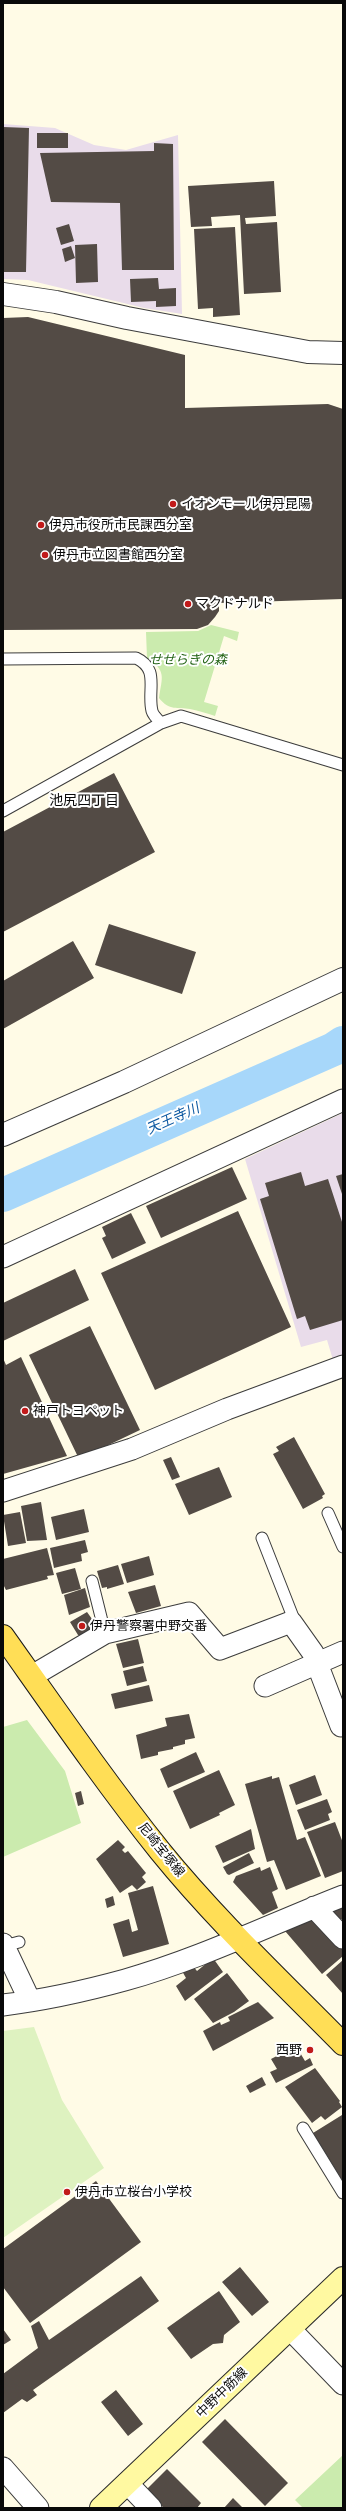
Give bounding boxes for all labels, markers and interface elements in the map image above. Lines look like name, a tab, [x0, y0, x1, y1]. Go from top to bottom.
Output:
place label: イオンモール伊丹昆陽	[181, 496, 311, 512]
marker: イオンモール伊丹昆陽	[168, 499, 178, 509]
place label: 伊丹市役所市民課西分室	[49, 517, 192, 533]
marker: 伊丹市役所市民課西分室	[36, 520, 46, 530]
place label: 伊丹市立図書館西分室	[53, 547, 183, 563]
marker: 伊丹市立図書館西分室	[40, 550, 50, 560]
place label: マクドナルド	[196, 596, 274, 612]
marker: マクドナルド	[183, 599, 193, 609]
park label: せせらぎの森	[149, 652, 227, 668]
district label: 池尻四丁目	[49, 793, 119, 809]
water label: 天王寺川	[144, 1100, 202, 1138]
place label: 神戸トヨペット	[33, 1403, 124, 1419]
marker: 神戸トヨペット	[20, 1406, 30, 1416]
place label: 伊丹警察署中野交番	[90, 1618, 207, 1634]
marker: 伊丹警察署中野交番	[77, 1621, 87, 1631]
street label: 尼崎宝塚線	[134, 1820, 188, 1880]
place label: 西野	[276, 2042, 302, 2058]
marker: 西野	[305, 2045, 315, 2055]
place label: 伊丹市立桜台小学校	[75, 2184, 192, 2200]
marker: 伊丹市立桜台小学校	[62, 2187, 72, 2197]
street label: 中野中筋線	[193, 2365, 251, 2421]

